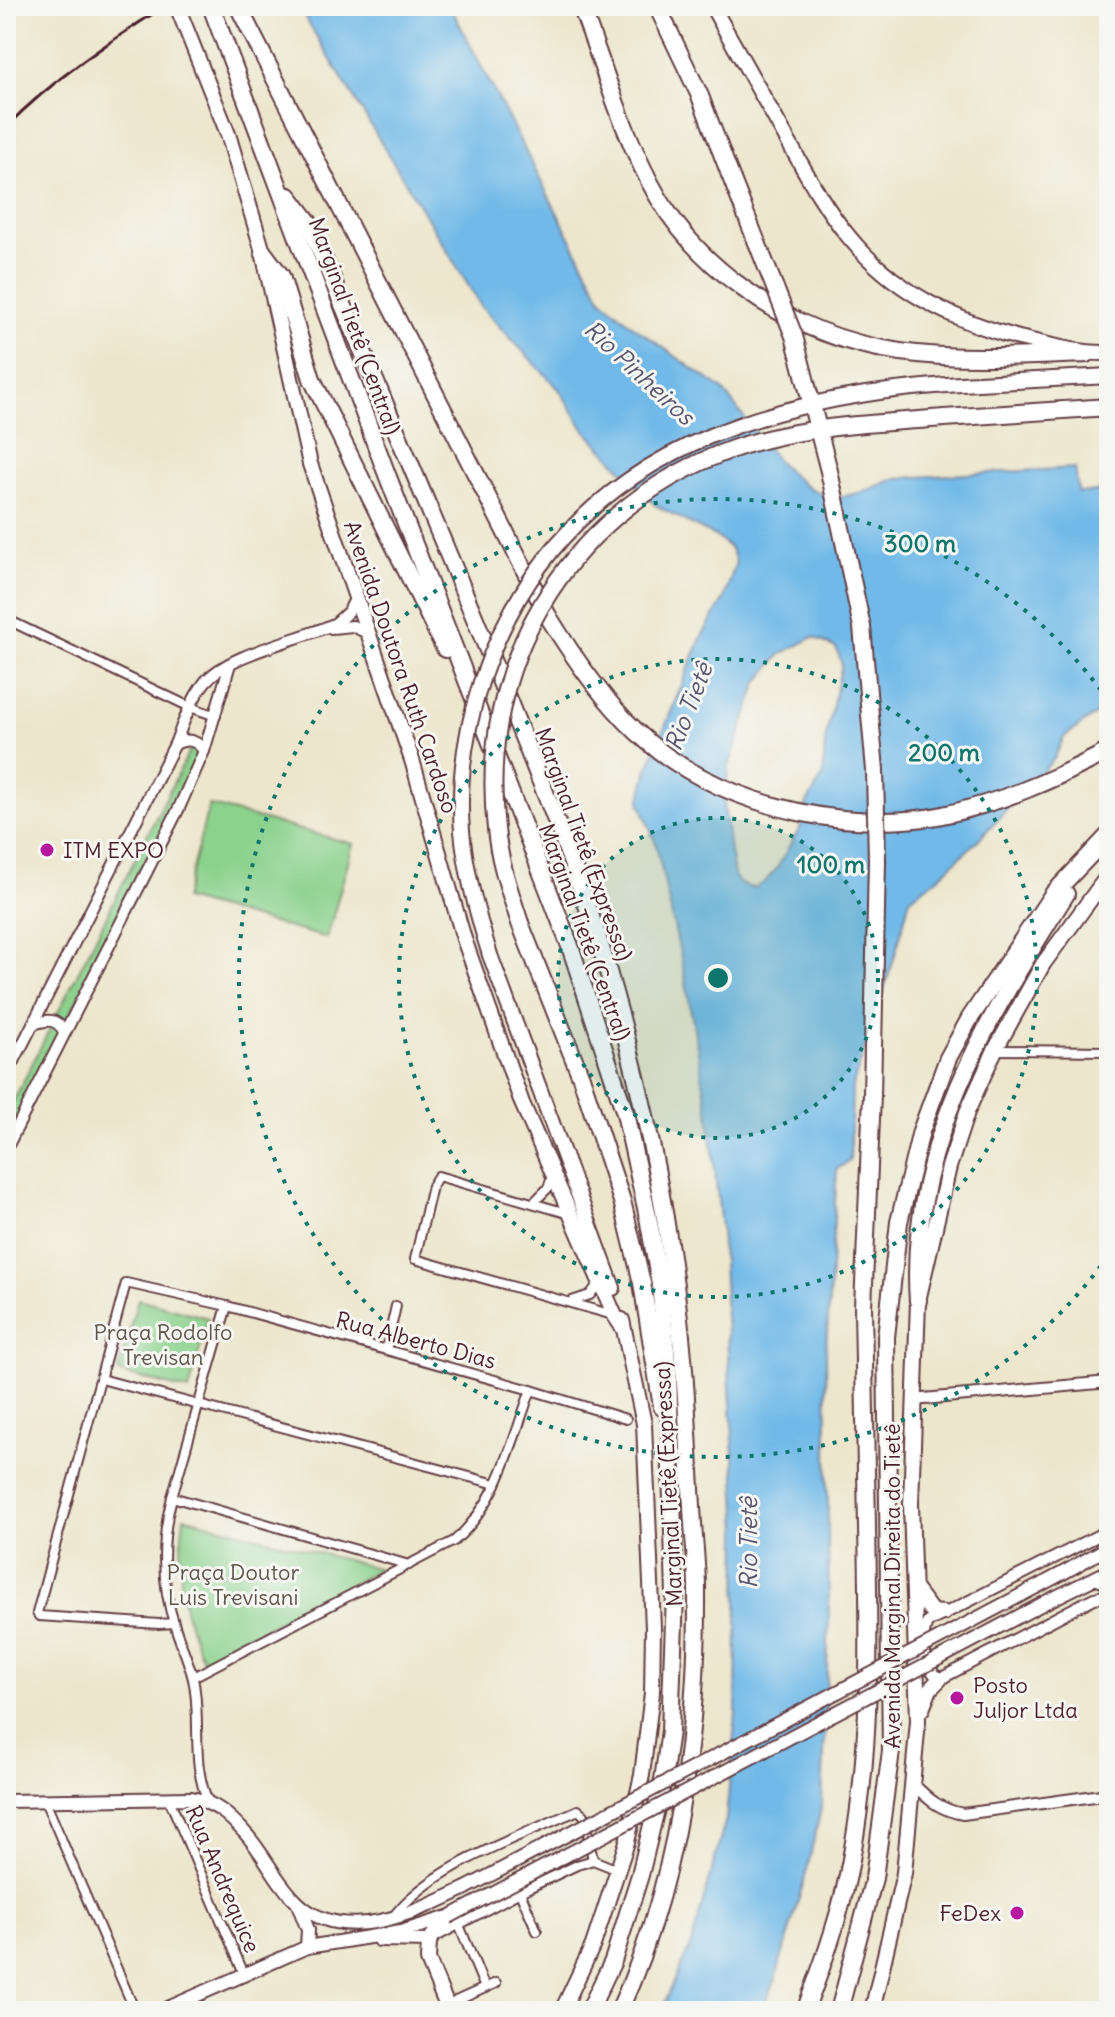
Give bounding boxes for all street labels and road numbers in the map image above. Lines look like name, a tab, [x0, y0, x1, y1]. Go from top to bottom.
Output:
street label: Marginal Tietê (Central)	[303, 214, 407, 438]
street label: Avenida Doutora Ruth Cardoso	[338, 517, 464, 817]
street label: Marginal Tietê (Expressa)	[529, 724, 639, 964]
street label: Marginal Tietê (Central)	[533, 820, 637, 1044]
street label: Rua Alberto Dias	[333, 1305, 499, 1375]
street label: Marginal Tietê (Expressa)	[648, 1361, 688, 1607]
street label: Avenida Marginal Direita do Tietê	[878, 1423, 906, 1749]
street label: Rua Andrequice	[179, 1801, 267, 1957]

